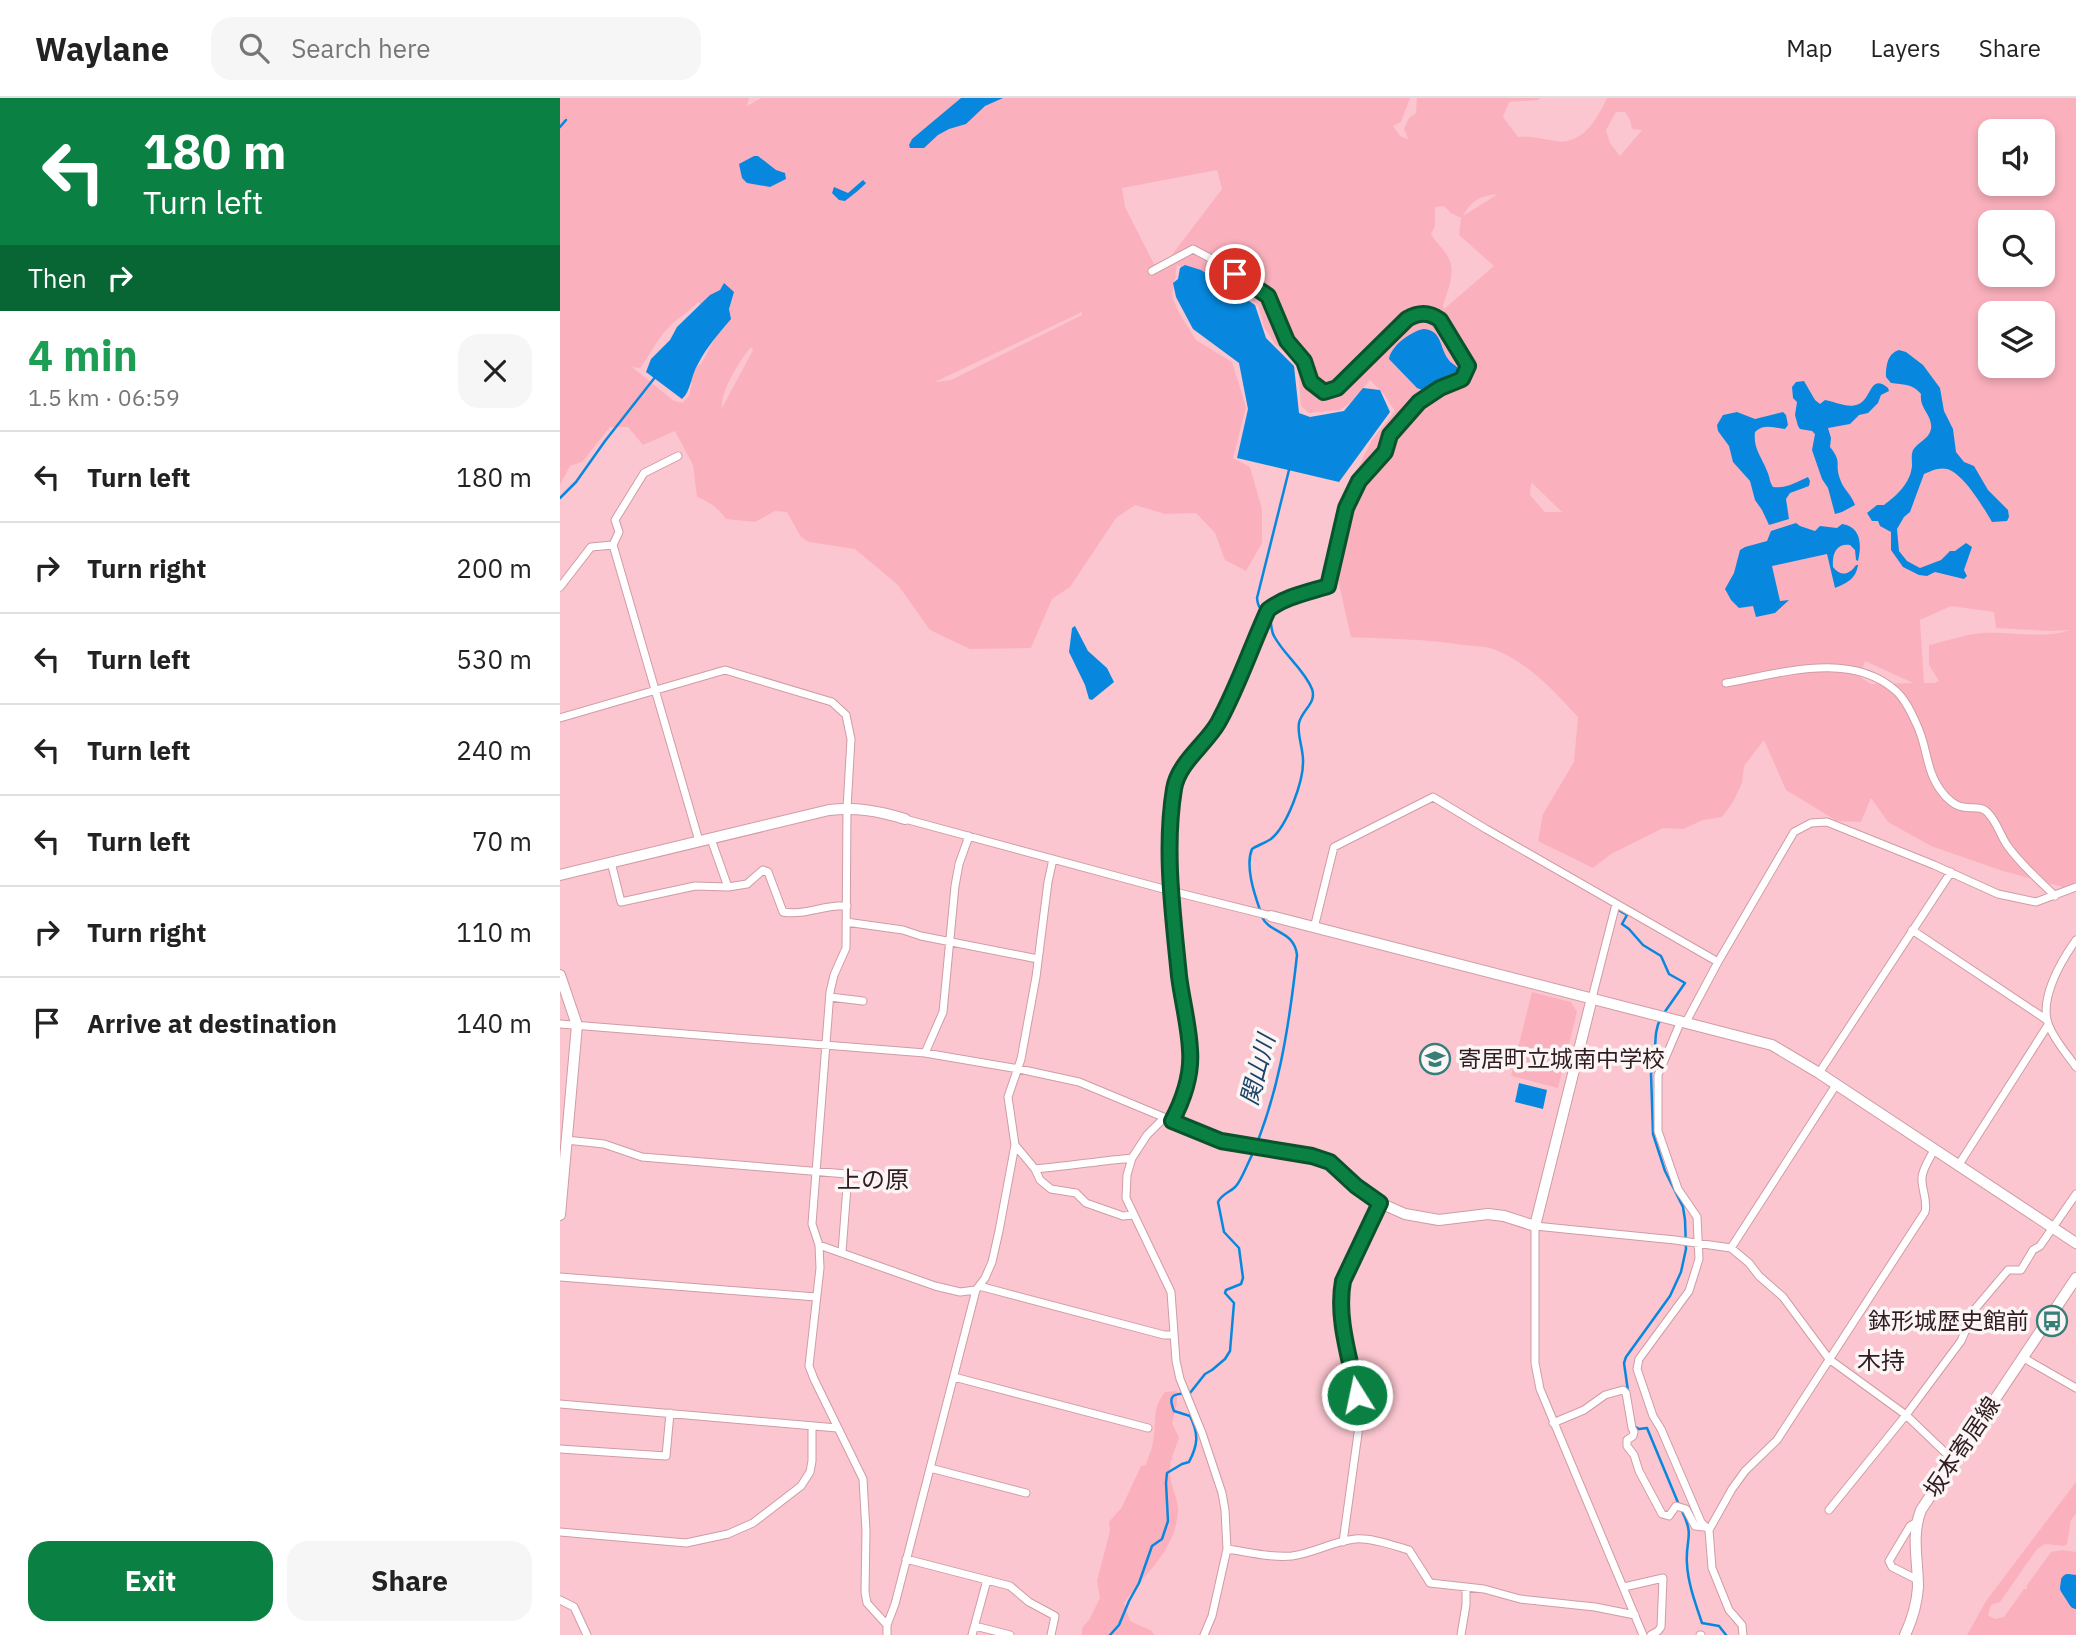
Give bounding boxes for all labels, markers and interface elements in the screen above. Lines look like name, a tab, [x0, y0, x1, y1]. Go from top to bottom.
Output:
search box	[211, 17, 701, 80]
text: Waylane	[35, 27, 169, 70]
icon: search	[235, 29, 273, 67]
text: Search here	[291, 31, 431, 65]
text: Map	[1786, 32, 1833, 64]
text: Layers	[1871, 32, 1941, 64]
text: Share	[1979, 32, 2041, 64]
text: 180 m	[143, 119, 287, 182]
map controls	[1978, 119, 2055, 378]
button: sound	[1978, 119, 2055, 196]
icon: left	[28, 126, 119, 217]
text: Turn left	[143, 181, 263, 223]
button: search	[1978, 210, 2055, 287]
pin	[1205, 244, 1265, 304]
icon: arrive	[1216, 255, 1254, 293]
icon: right	[101, 259, 139, 297]
text: Then	[28, 261, 87, 295]
button: layers	[1978, 301, 2055, 378]
text: 4 min	[28, 328, 138, 383]
button: close	[458, 334, 532, 408]
text: 1.5 km · 06:59	[28, 382, 180, 412]
icon: left	[28, 458, 66, 496]
text: Turn left	[87, 460, 190, 494]
text: 180 m	[456, 460, 532, 494]
icon: right	[28, 549, 66, 587]
text: Turn right	[87, 551, 206, 585]
text: 200 m	[456, 551, 532, 585]
icon: left	[28, 640, 66, 678]
text: Turn left	[87, 642, 190, 676]
text: 530 m	[456, 642, 532, 676]
icon: left	[28, 731, 66, 769]
text: Turn left	[87, 733, 190, 767]
text: 240 m	[456, 733, 532, 767]
icon: left	[28, 822, 66, 860]
text: Turn left	[87, 824, 190, 858]
text: 70 m	[472, 824, 532, 858]
icon: right	[28, 913, 66, 951]
text: Turn right	[87, 915, 206, 949]
text: 110 m	[456, 915, 532, 949]
icon: arrive	[28, 1004, 66, 1042]
text: Arrive at destination	[87, 1006, 337, 1040]
text: 140 m	[456, 1006, 532, 1040]
water label: 関山川	[1232, 1028, 1283, 1109]
school or university icon: 寄居町立城南中学校	[1418, 1042, 1452, 1076]
place label: 寄居町立城南中学校	[1458, 1043, 1665, 1073]
district label: 上の原	[837, 1163, 909, 1195]
bus stop icon: 鉢形城歴史館前	[2035, 1304, 2069, 1338]
place label: 鉢形城歴史館前	[1868, 1305, 2029, 1335]
district label: 木持	[1857, 1344, 1905, 1376]
position arrow	[1320, 1358, 1394, 1432]
street label: 坂本寄居線	[1917, 1390, 2006, 1502]
button: Exit	[28, 1541, 273, 1621]
button: Share	[287, 1541, 532, 1621]

